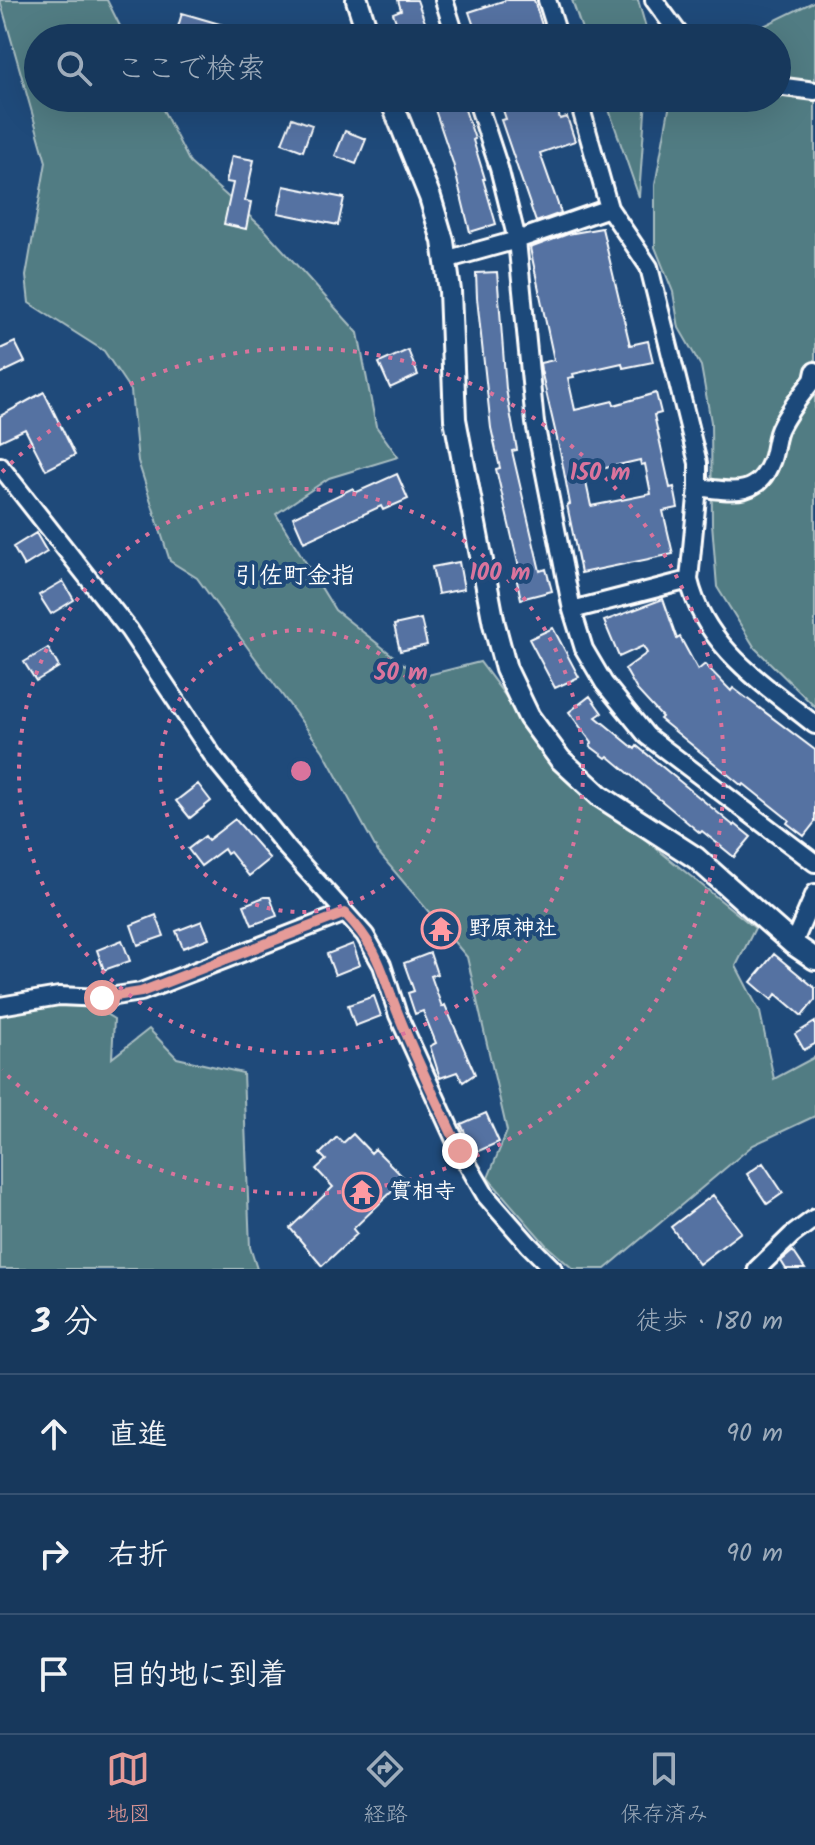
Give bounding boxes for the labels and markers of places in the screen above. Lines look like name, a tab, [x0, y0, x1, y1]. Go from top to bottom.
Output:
centre of rings	[287, 757, 315, 785]
temple icon: 野原神社	[420, 908, 462, 950]
place label: 野原神社	[469, 912, 557, 947]
temple icon: 實相寺	[341, 1171, 383, 1213]
place label: 實相寺	[390, 1175, 456, 1210]

